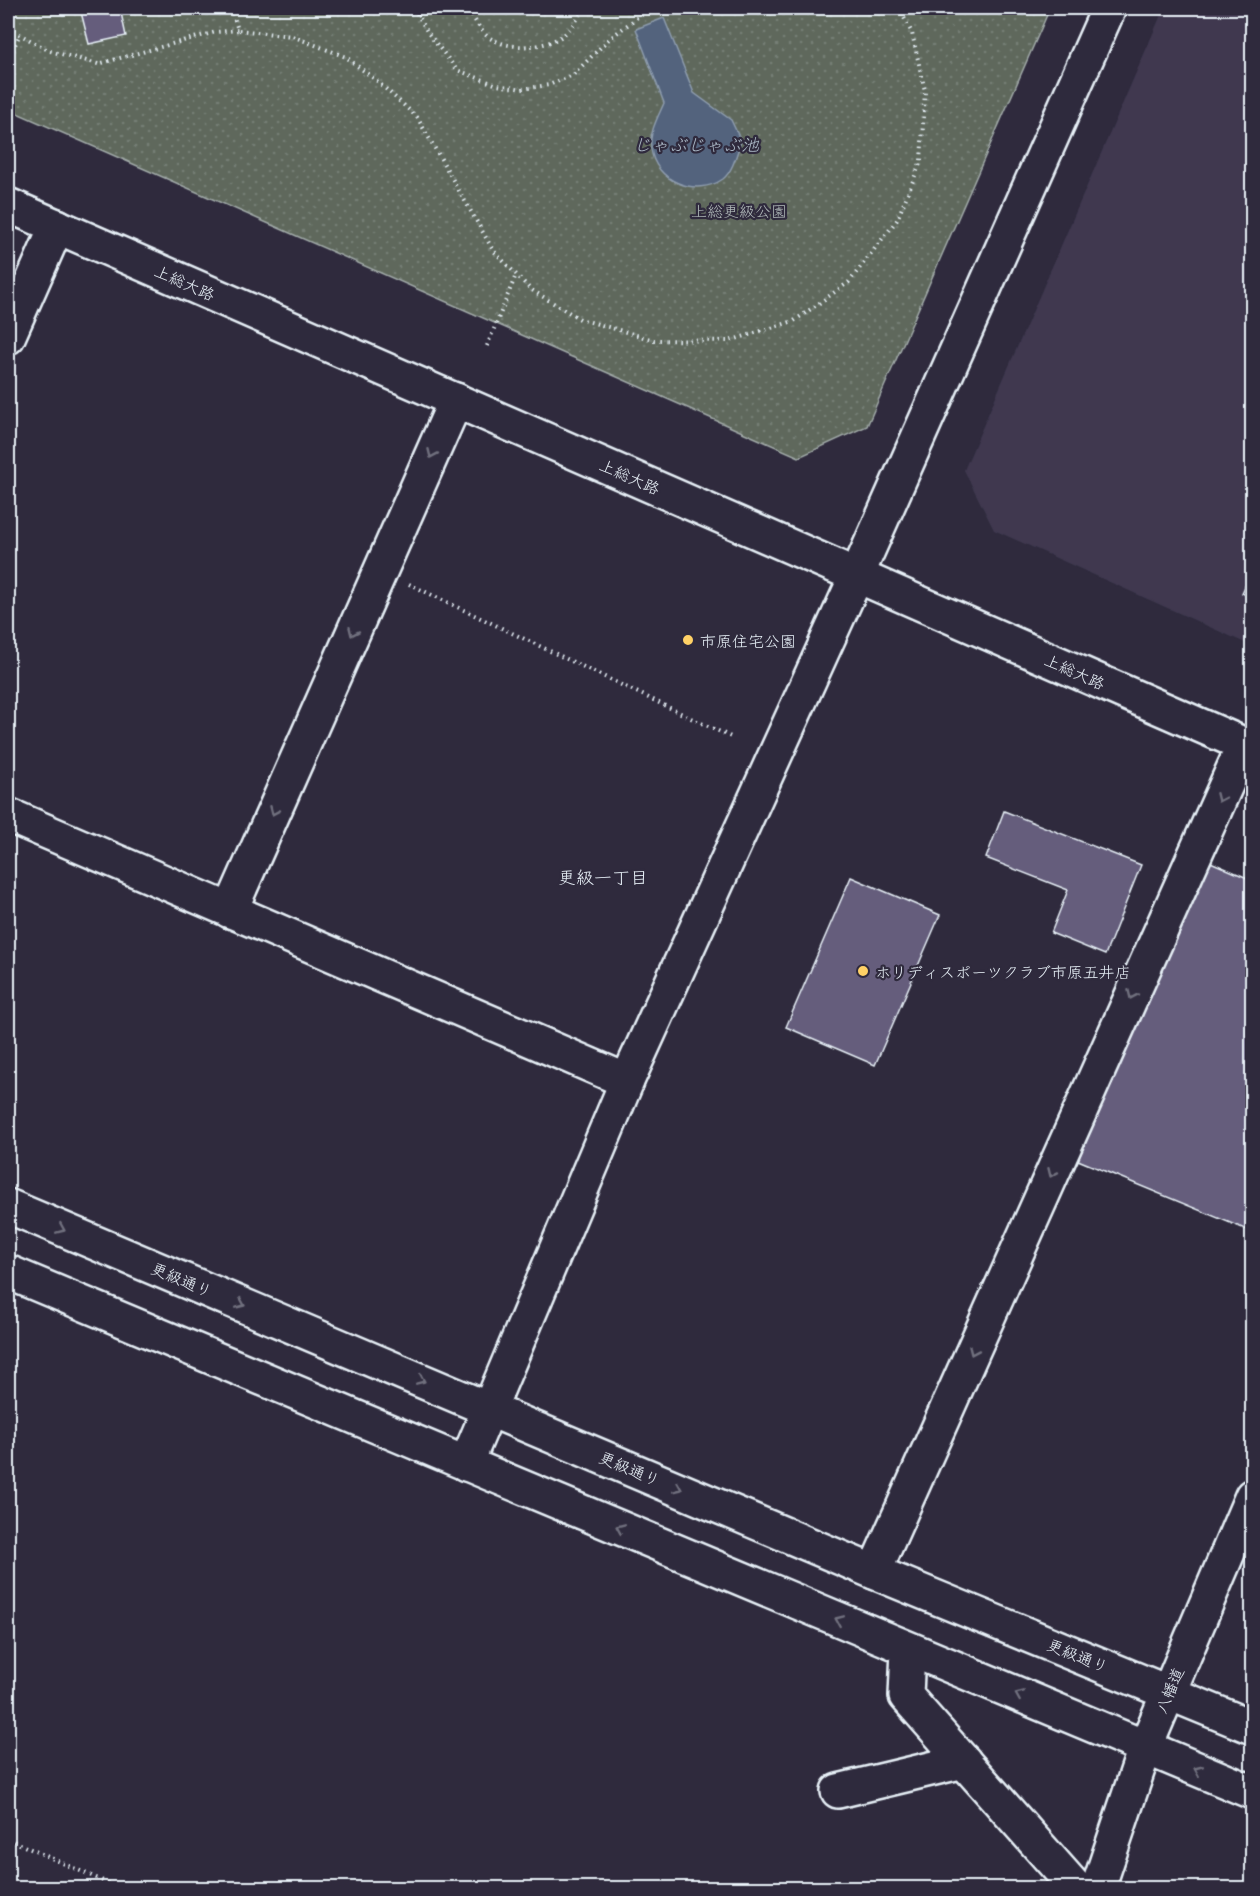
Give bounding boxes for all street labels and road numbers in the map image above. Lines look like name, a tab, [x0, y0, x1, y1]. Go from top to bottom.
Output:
street label: 上総大路	[151, 259, 219, 305]
street label: 上総大路	[596, 453, 664, 499]
street label: 上総大路	[1041, 648, 1109, 694]
street label: 更級通り	[148, 1257, 216, 1301]
street label: 更級通り	[596, 1446, 664, 1490]
street label: 更級通り	[1044, 1633, 1112, 1677]
street label: 八幡道	[1150, 1664, 1188, 1716]

